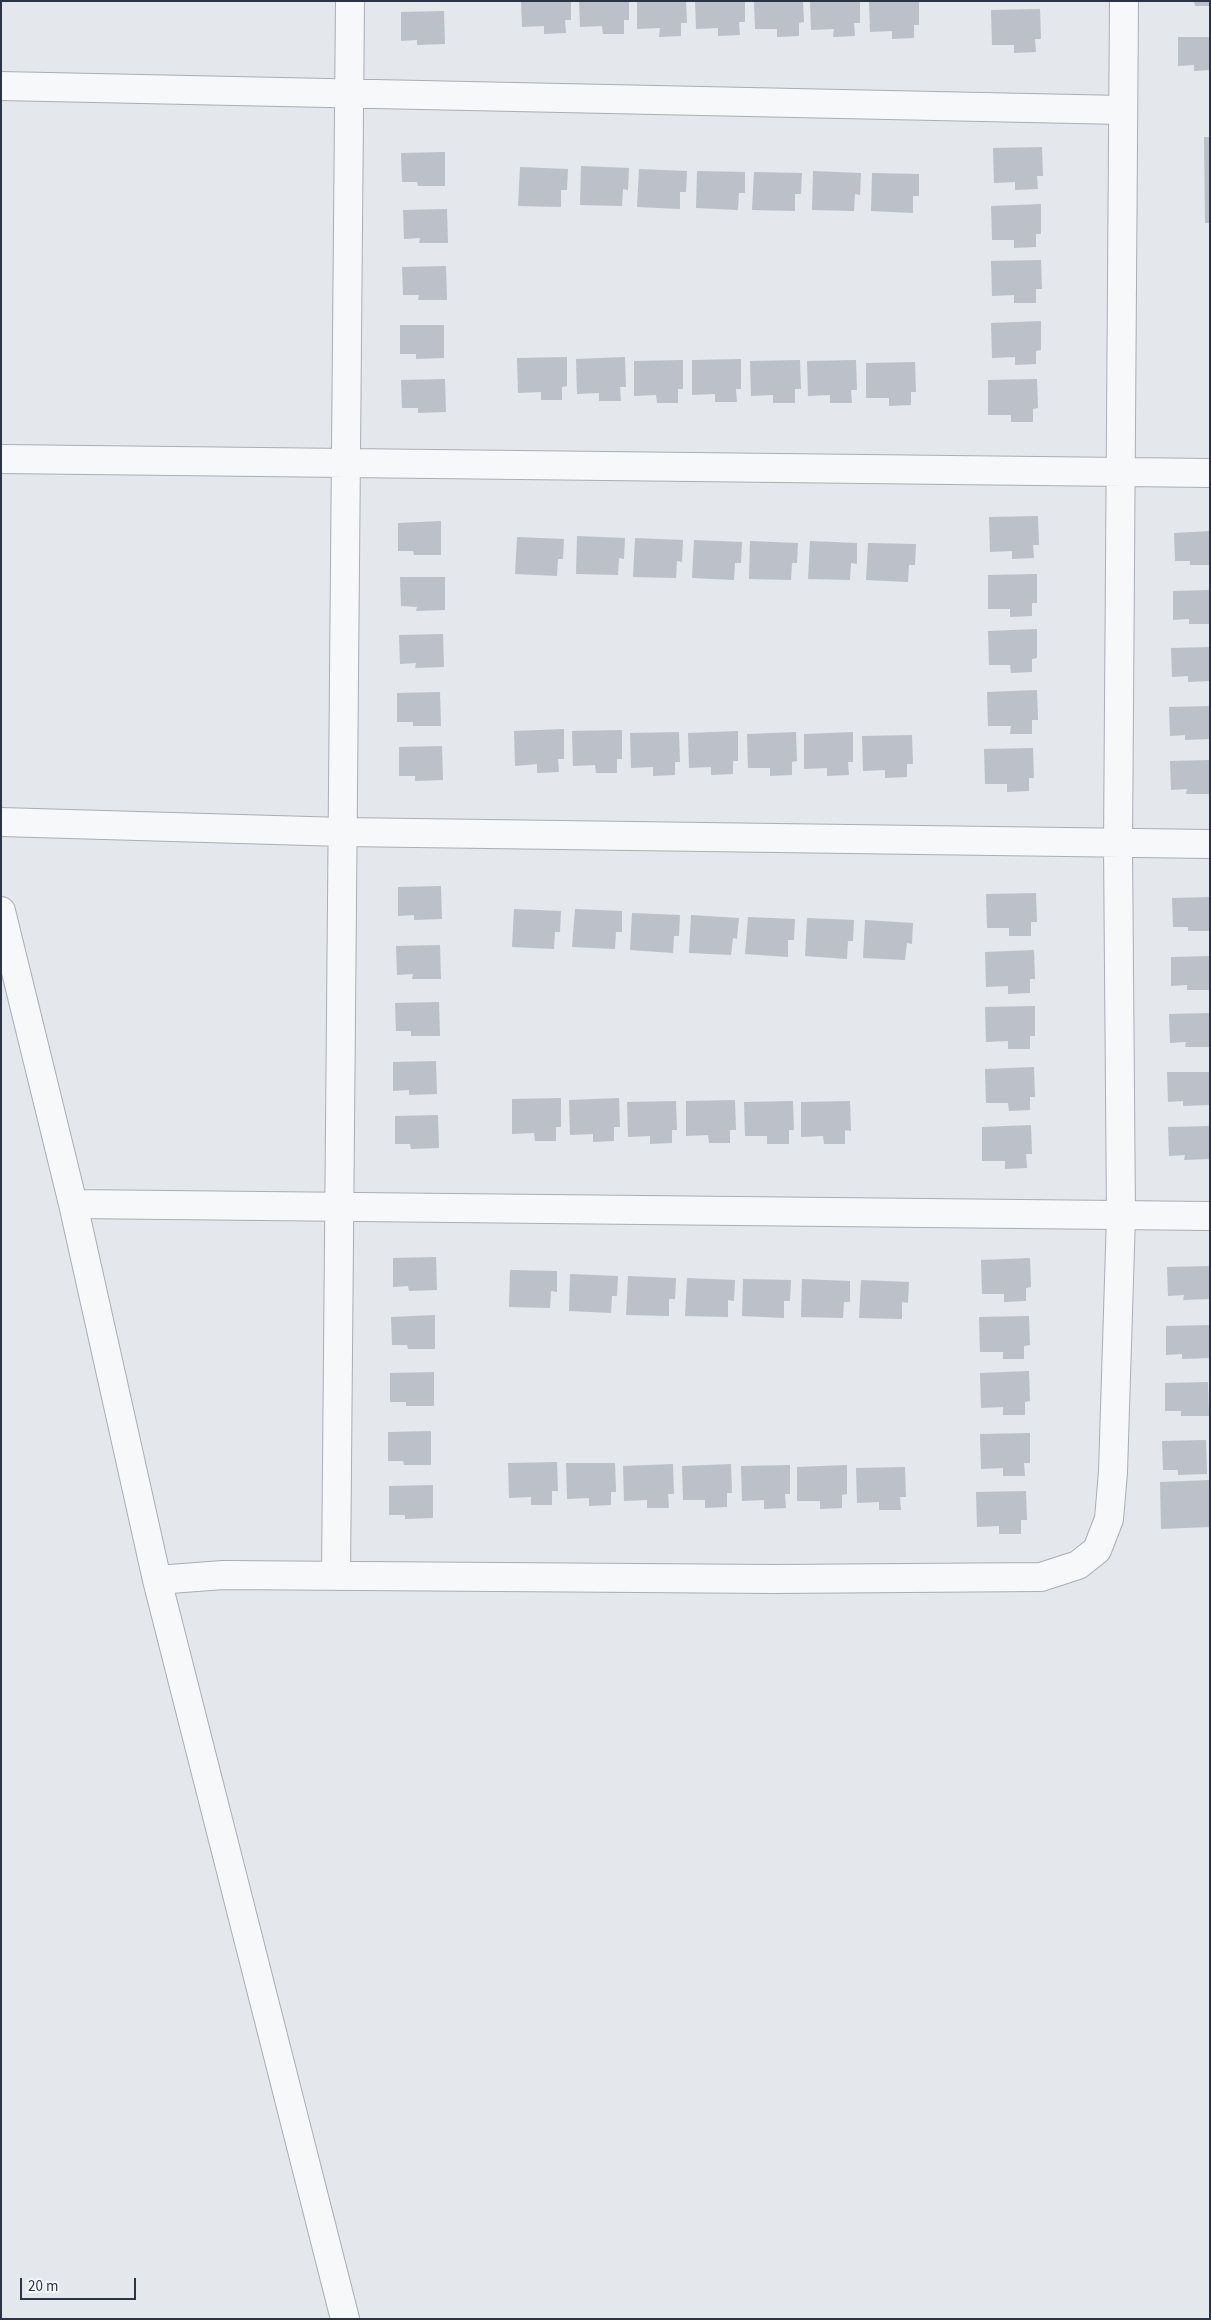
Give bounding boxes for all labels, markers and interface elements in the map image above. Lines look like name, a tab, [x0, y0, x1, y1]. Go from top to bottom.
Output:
scale bar	[22, 2268, 139, 2300]
text: 20 m	[28, 2276, 58, 2297]

